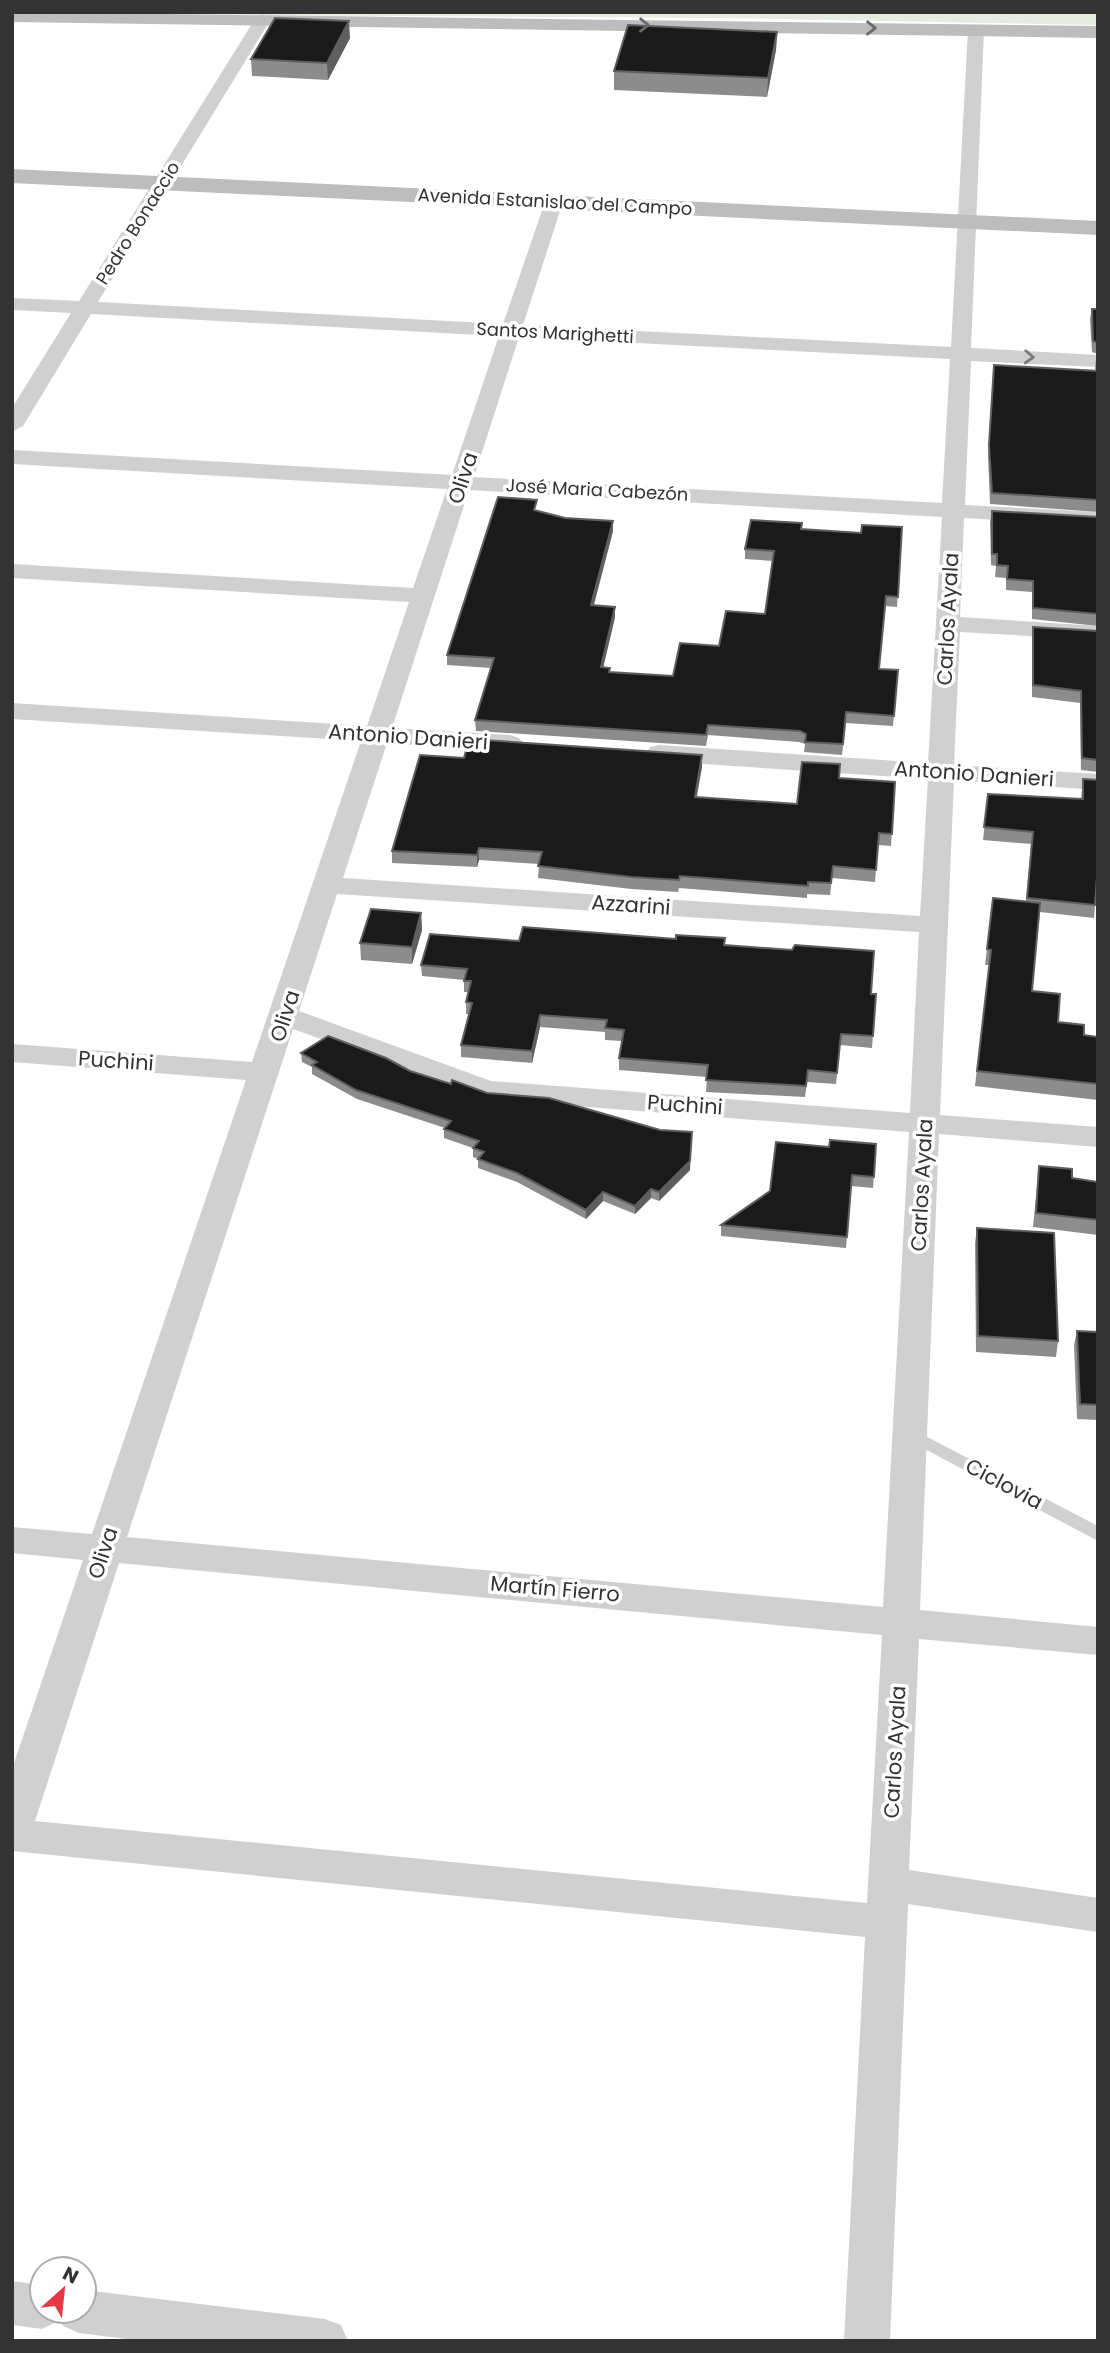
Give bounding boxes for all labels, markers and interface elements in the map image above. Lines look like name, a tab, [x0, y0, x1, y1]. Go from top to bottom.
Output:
one-way arrow	[639, 17, 650, 33]
one-way arrow	[866, 21, 877, 36]
street label: Pedro Bonaccio	[90, 156, 185, 289]
street label: Avenida Estanislao del Campo	[417, 182, 693, 221]
street label: Santos Marighetti	[476, 316, 634, 349]
one-way arrow	[1024, 350, 1035, 365]
street label: Oliva	[441, 448, 484, 507]
street label: José Maria Cabezón	[505, 472, 689, 507]
street label: Carlos Ayala	[930, 552, 965, 686]
street label: Antonio Danieri	[327, 716, 489, 757]
street label: Antonio Danieri	[893, 753, 1055, 794]
street label: Azzarini	[591, 887, 671, 922]
street label: Oliva	[263, 986, 306, 1045]
street label: Puchini	[77, 1043, 155, 1078]
street label: Puchini	[646, 1087, 724, 1122]
street label: Carlos Ayala	[904, 1118, 939, 1252]
street label: Ciclovia	[960, 1451, 1048, 1516]
street label: Oliva	[81, 1523, 124, 1582]
street label: Martín Fierro	[489, 1568, 621, 1609]
street label: Carlos Ayala	[877, 1685, 912, 1819]
north arrow	[28, 2255, 98, 2325]
text: N	[58, 2260, 83, 2291]

